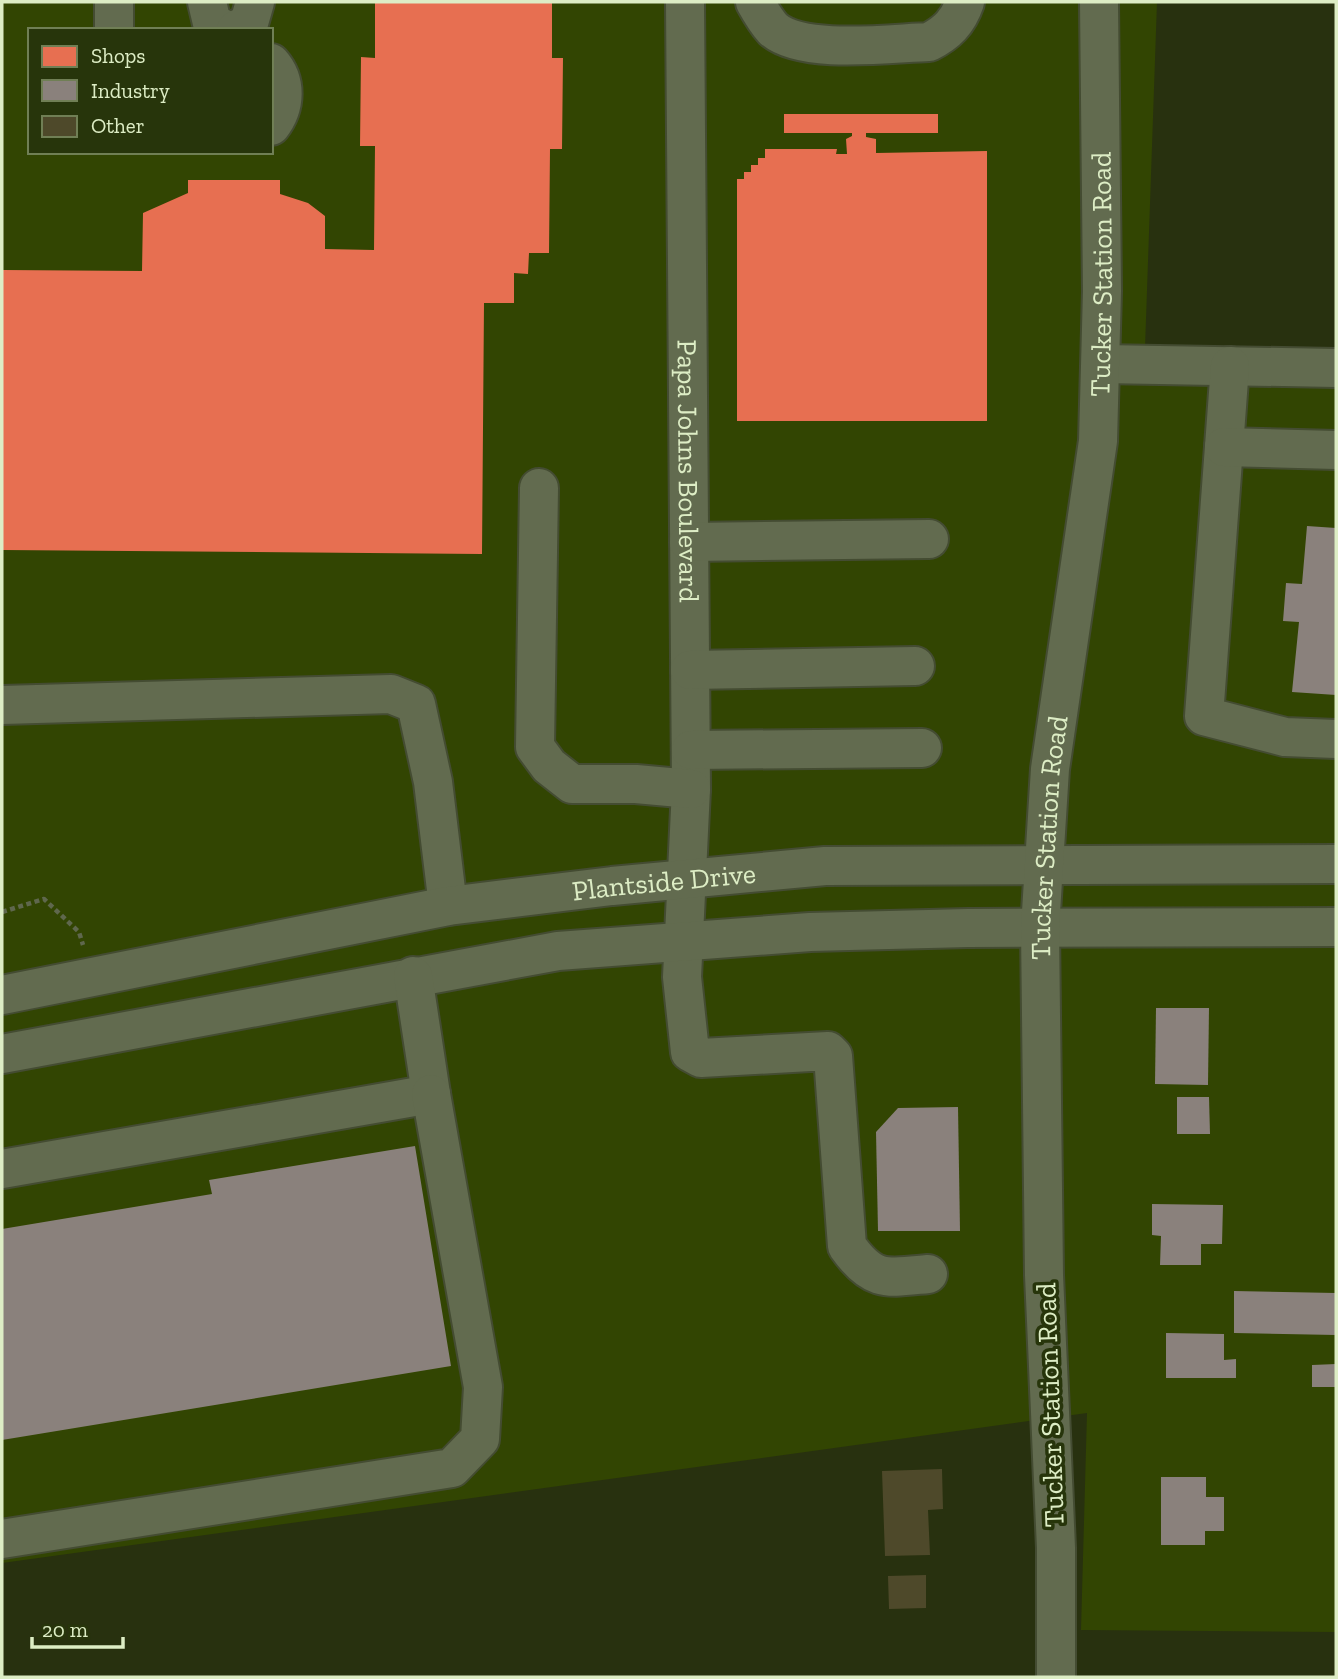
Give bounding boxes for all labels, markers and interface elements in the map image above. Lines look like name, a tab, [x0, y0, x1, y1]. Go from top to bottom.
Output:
legend	[28, 28, 273, 154]
text: Shops	[91, 43, 145, 68]
text: Industry	[91, 78, 170, 103]
text: Other	[91, 113, 145, 138]
street label: Tucker Station Road	[1083, 151, 1119, 397]
street label: Papa Johns Boulevard	[671, 339, 706, 603]
street label: Tucker Station Road	[1023, 713, 1074, 960]
street label: Plantside Drive	[570, 856, 757, 907]
street label: Tucker Station Road	[1029, 1282, 1071, 1528]
scale bar	[32, 1606, 122, 1650]
text: 20 m	[42, 1617, 88, 1642]

